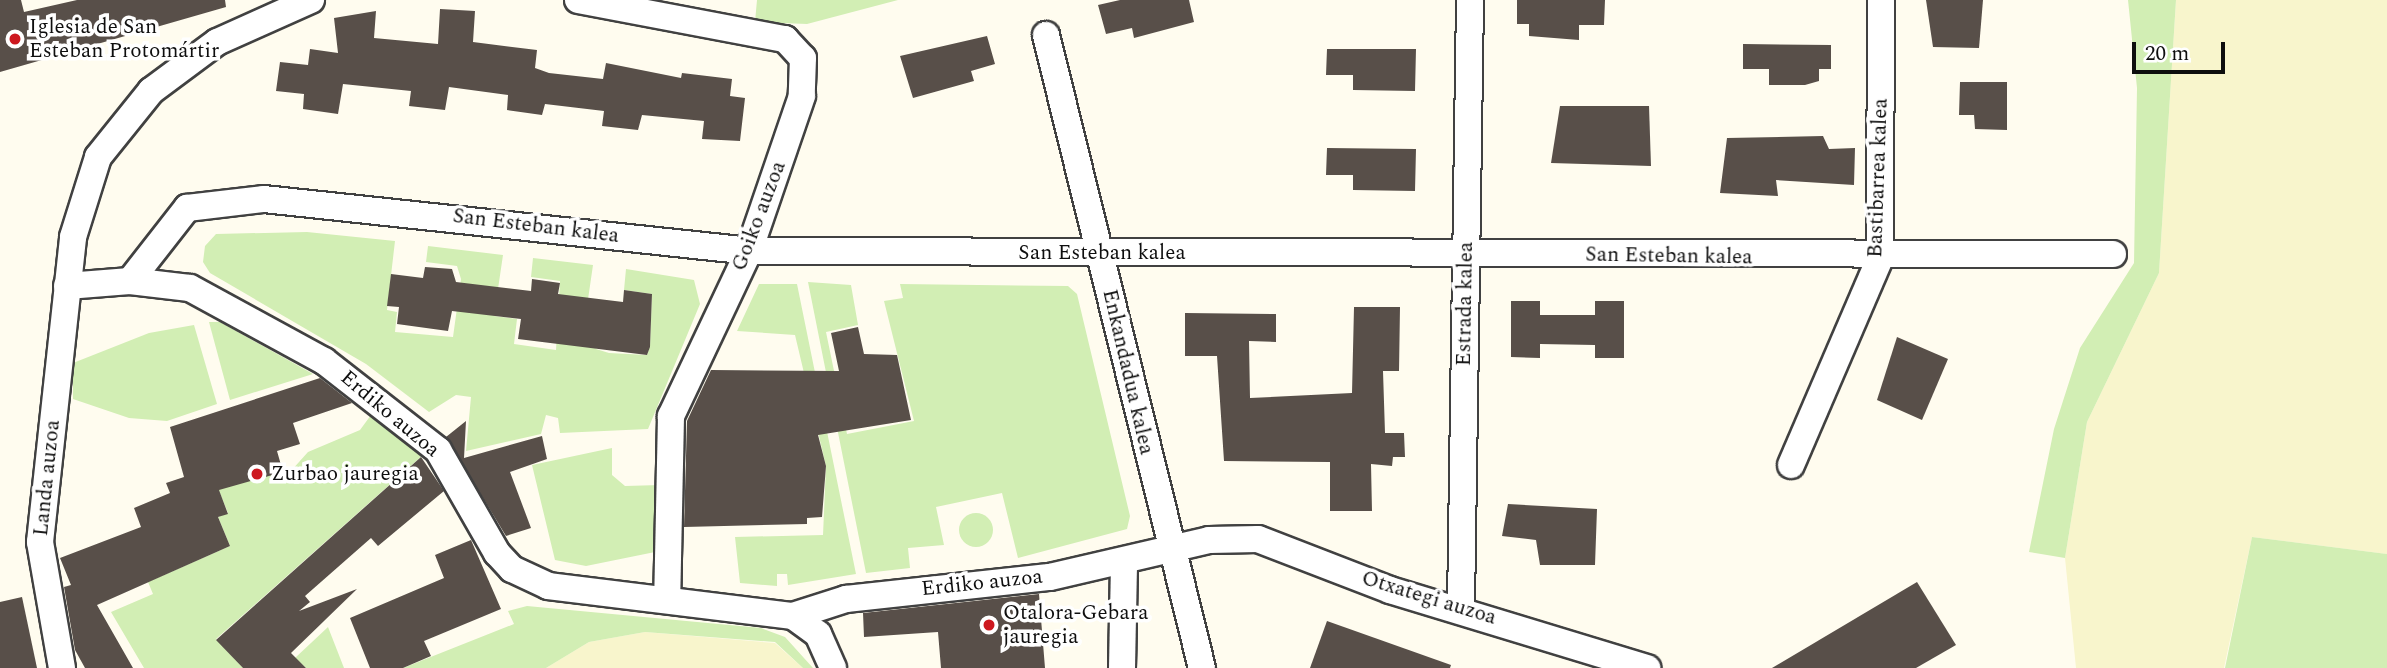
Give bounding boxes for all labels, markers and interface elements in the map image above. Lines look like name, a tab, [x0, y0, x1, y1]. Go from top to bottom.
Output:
place label: Iglesia de San Esteban Protomártir	[29, 14, 219, 64]
scale bar	[2135, 28, 2228, 72]
marker: Iglesia de San Esteban Protomártir	[7, 31, 23, 47]
text: 20 m	[2145, 38, 2189, 70]
street label: Bastibarrea kalea	[1863, 98, 1893, 258]
street label: Goiko auzoa	[727, 158, 791, 274]
street label: San Esteban kalea	[451, 203, 621, 249]
street label: San Esteban kalea	[1018, 240, 1186, 266]
street label: Estrada kalea	[1451, 242, 1479, 366]
street label: San Esteban kalea	[1585, 242, 1753, 270]
street label: Enkandadua kalea	[1097, 287, 1159, 457]
street label: Erdiko auzoa	[335, 365, 445, 463]
street label: Landa auzoa	[28, 419, 66, 537]
place label: Zurbao jauregia	[271, 461, 419, 487]
marker: Zurbao jauregia	[249, 466, 265, 482]
street label: Erdiko auzoa	[920, 564, 1044, 602]
street label: Otxategi auzoa	[1359, 566, 1499, 630]
place label: Otalora-Gebara jauregia	[1003, 600, 1149, 650]
marker: Otalora-Gebara jauregia	[981, 617, 997, 633]

